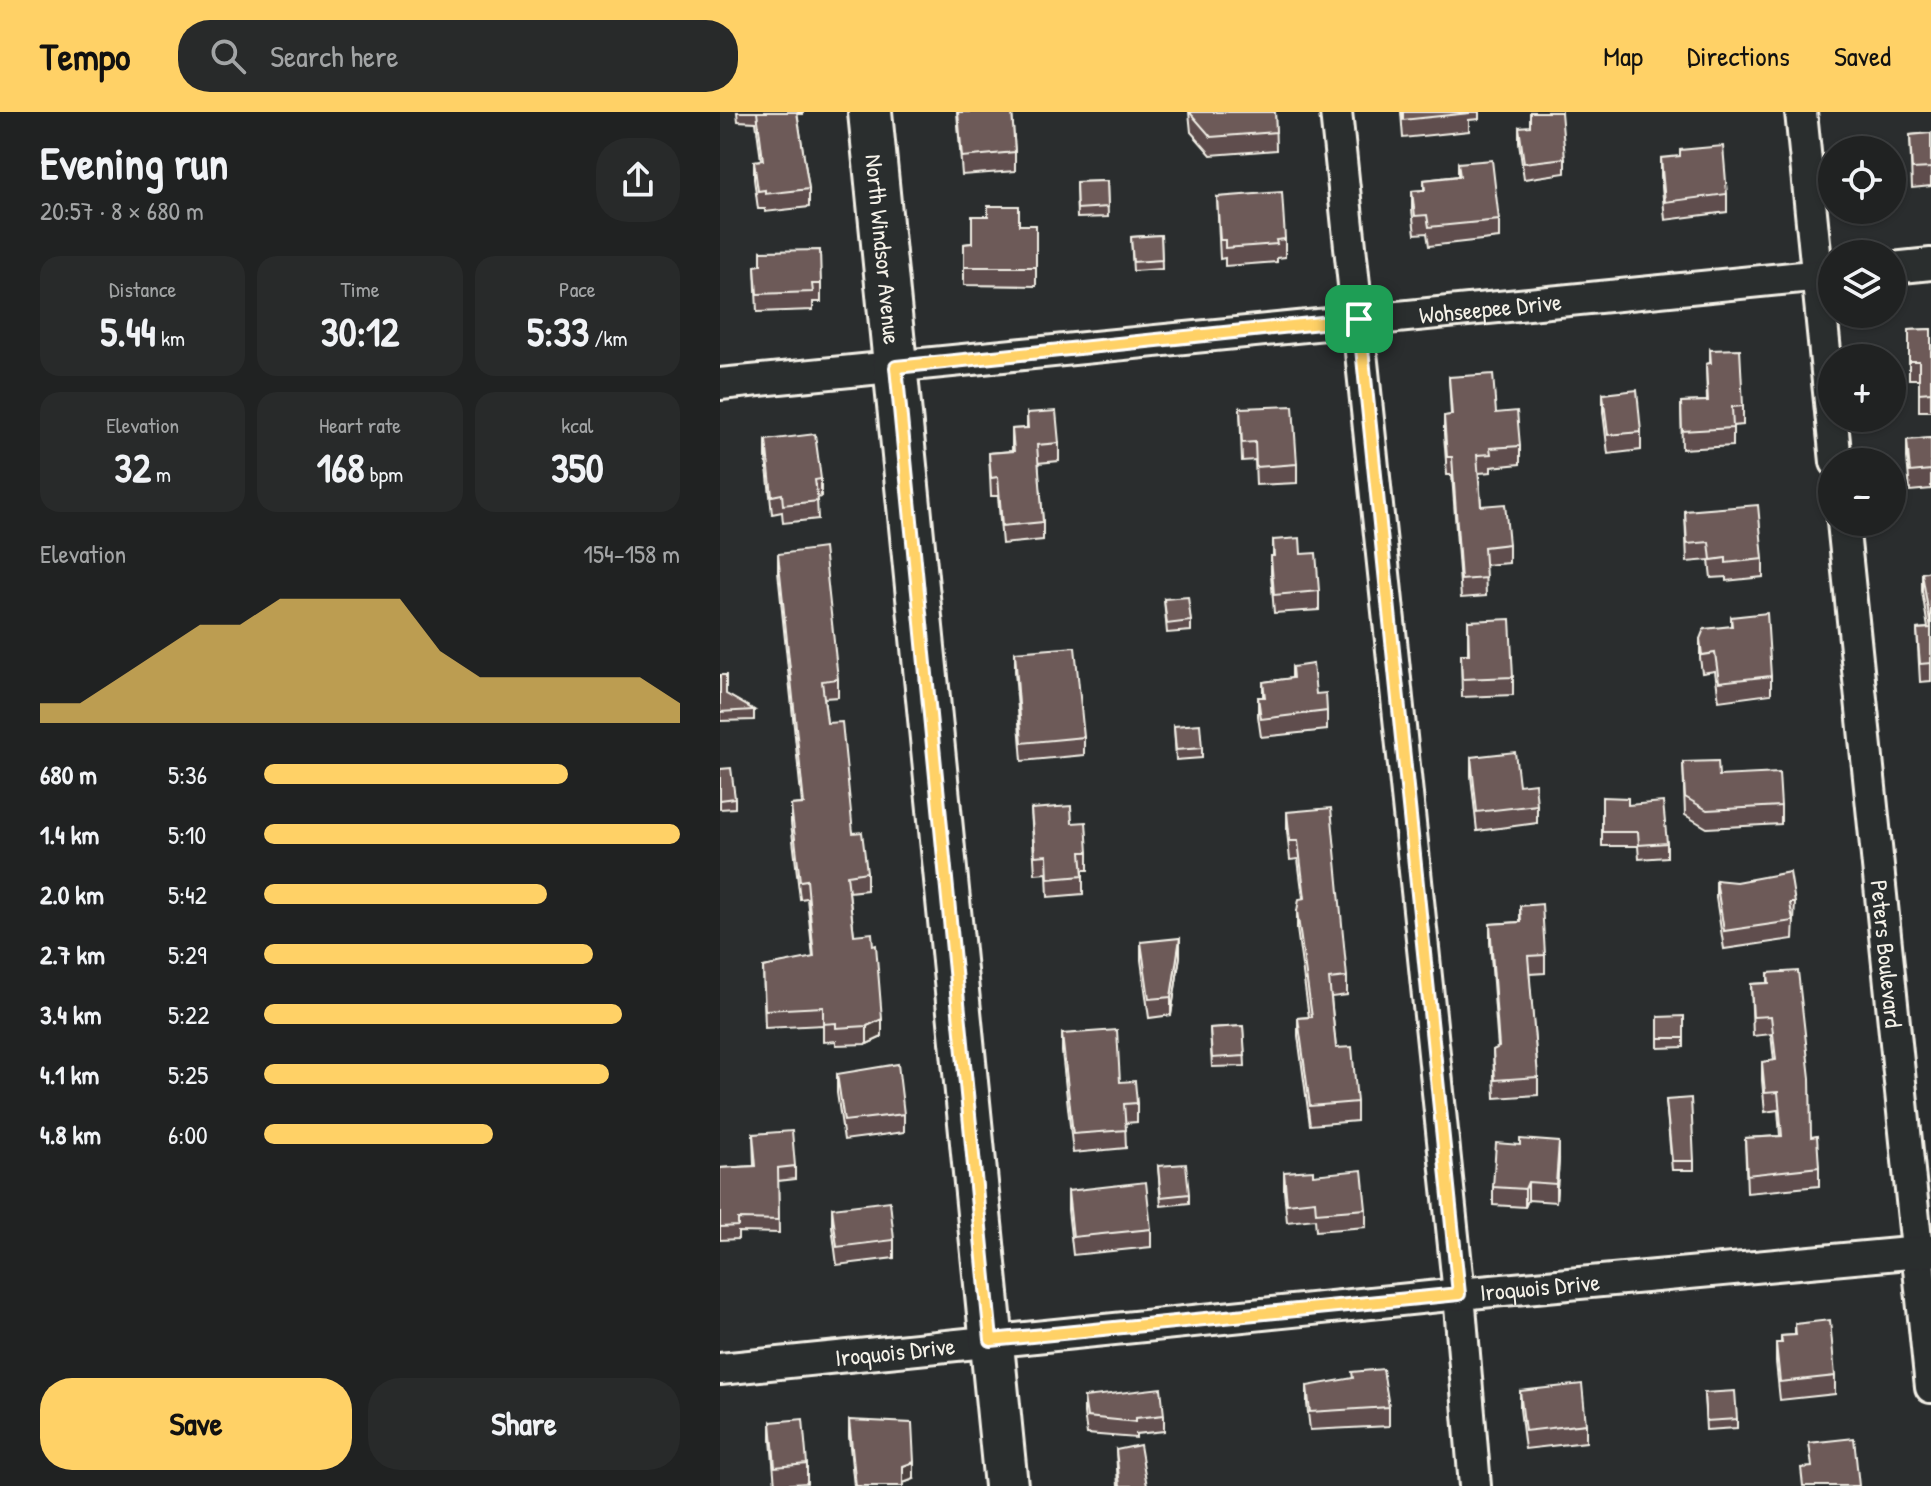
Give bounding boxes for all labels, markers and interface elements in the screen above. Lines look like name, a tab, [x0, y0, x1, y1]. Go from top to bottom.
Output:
search box	[178, 20, 738, 92]
text: Tempo	[40, 30, 130, 82]
icon: search	[206, 34, 250, 78]
text: Search here	[270, 36, 399, 76]
text: Map	[1603, 37, 1643, 75]
text: Directions	[1687, 37, 1790, 75]
text: Saved	[1834, 37, 1891, 75]
text: Evening run	[40, 133, 228, 193]
map controls	[1818, 136, 1906, 536]
button: locate	[1818, 136, 1906, 224]
button: share	[596, 138, 680, 222]
street label: North Windsor Avenue	[858, 153, 909, 346]
text: 20:57 · 8 × 680 m	[40, 193, 204, 228]
button: layers	[1818, 240, 1906, 328]
text: Distance	[109, 274, 176, 304]
text: Time	[341, 274, 379, 304]
text: Pace	[559, 274, 596, 304]
pin	[1325, 285, 1393, 353]
street label: Wohseepee Drive	[1417, 285, 1563, 331]
icon: arrive	[1337, 297, 1381, 341]
text: 5.44	[100, 304, 156, 358]
text: 30:12	[321, 304, 399, 358]
text: 5:33	[527, 304, 589, 358]
text: km	[156, 323, 185, 353]
text: /km	[589, 323, 628, 353]
button: +	[1818, 344, 1906, 432]
text: Elevation	[106, 410, 179, 440]
text: Heart rate	[319, 410, 401, 440]
text: kcal	[561, 410, 593, 440]
text: 32	[114, 440, 151, 494]
text: 168	[317, 440, 365, 494]
text: 350	[551, 440, 604, 494]
button: −	[1818, 448, 1906, 536]
text: m	[151, 459, 171, 489]
text: bpm	[365, 459, 403, 489]
text: Elevation	[40, 536, 126, 571]
text: 154–158 m	[584, 536, 680, 571]
text: 680 m	[40, 757, 97, 792]
text: 5:36	[168, 757, 207, 792]
text: 1.4 km	[40, 817, 99, 852]
text: 5:10	[168, 817, 206, 852]
text: 2.0 km	[40, 877, 104, 912]
text: 5:42	[168, 877, 207, 912]
street label: Peters Boulevard	[1864, 879, 1910, 1029]
text: 2.7 km	[40, 937, 105, 972]
text: 5:29	[168, 937, 207, 972]
text: 3.4 km	[40, 997, 101, 1032]
text: 5:22	[168, 997, 209, 1032]
text: 4.1 km	[40, 1057, 99, 1092]
text: 5:25	[168, 1057, 208, 1092]
text: 4.8 km	[40, 1117, 101, 1152]
text: 6:00	[168, 1117, 208, 1152]
street label: Iroquois Drive	[1478, 1265, 1602, 1308]
street label: Iroquois Drive	[834, 1329, 957, 1373]
button: Save	[40, 1378, 352, 1470]
button: Share	[368, 1378, 680, 1470]

